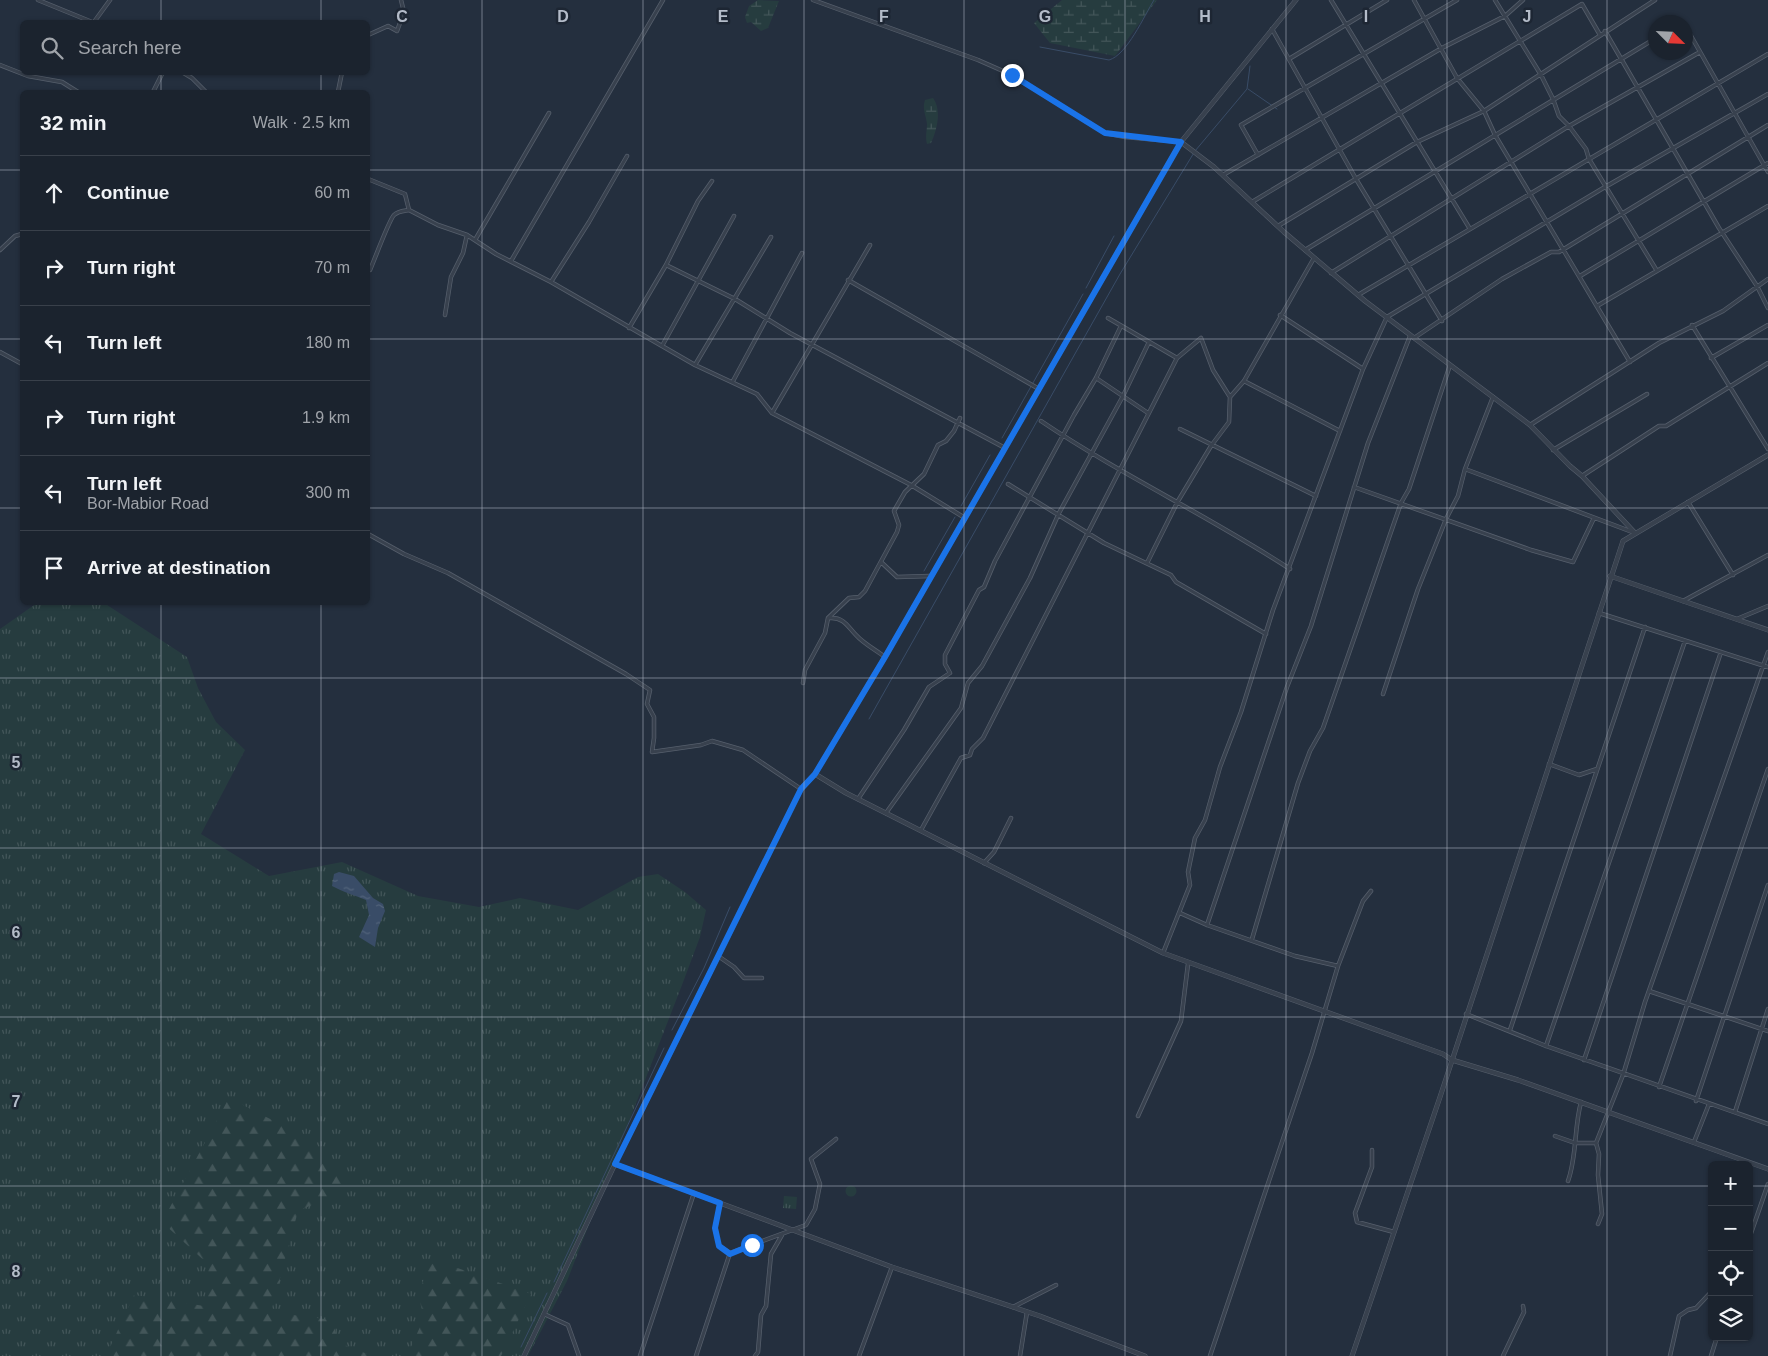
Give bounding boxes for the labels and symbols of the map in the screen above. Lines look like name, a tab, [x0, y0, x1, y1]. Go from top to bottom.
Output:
text: C	[396, 8, 408, 25]
text: D	[557, 8, 569, 25]
text: E	[718, 8, 729, 25]
text: F	[879, 8, 889, 25]
text: G	[1039, 8, 1051, 25]
text: H	[1199, 8, 1211, 25]
text: I	[1364, 8, 1368, 25]
text: J	[1523, 8, 1531, 25]
north arrow	[1648, 15, 1693, 60]
route end	[1001, 64, 1024, 87]
text: 5	[12, 754, 21, 771]
text: 6	[12, 924, 21, 941]
text: 7	[12, 1093, 21, 1110]
route start	[741, 1234, 764, 1257]
text: 8	[12, 1263, 21, 1280]

